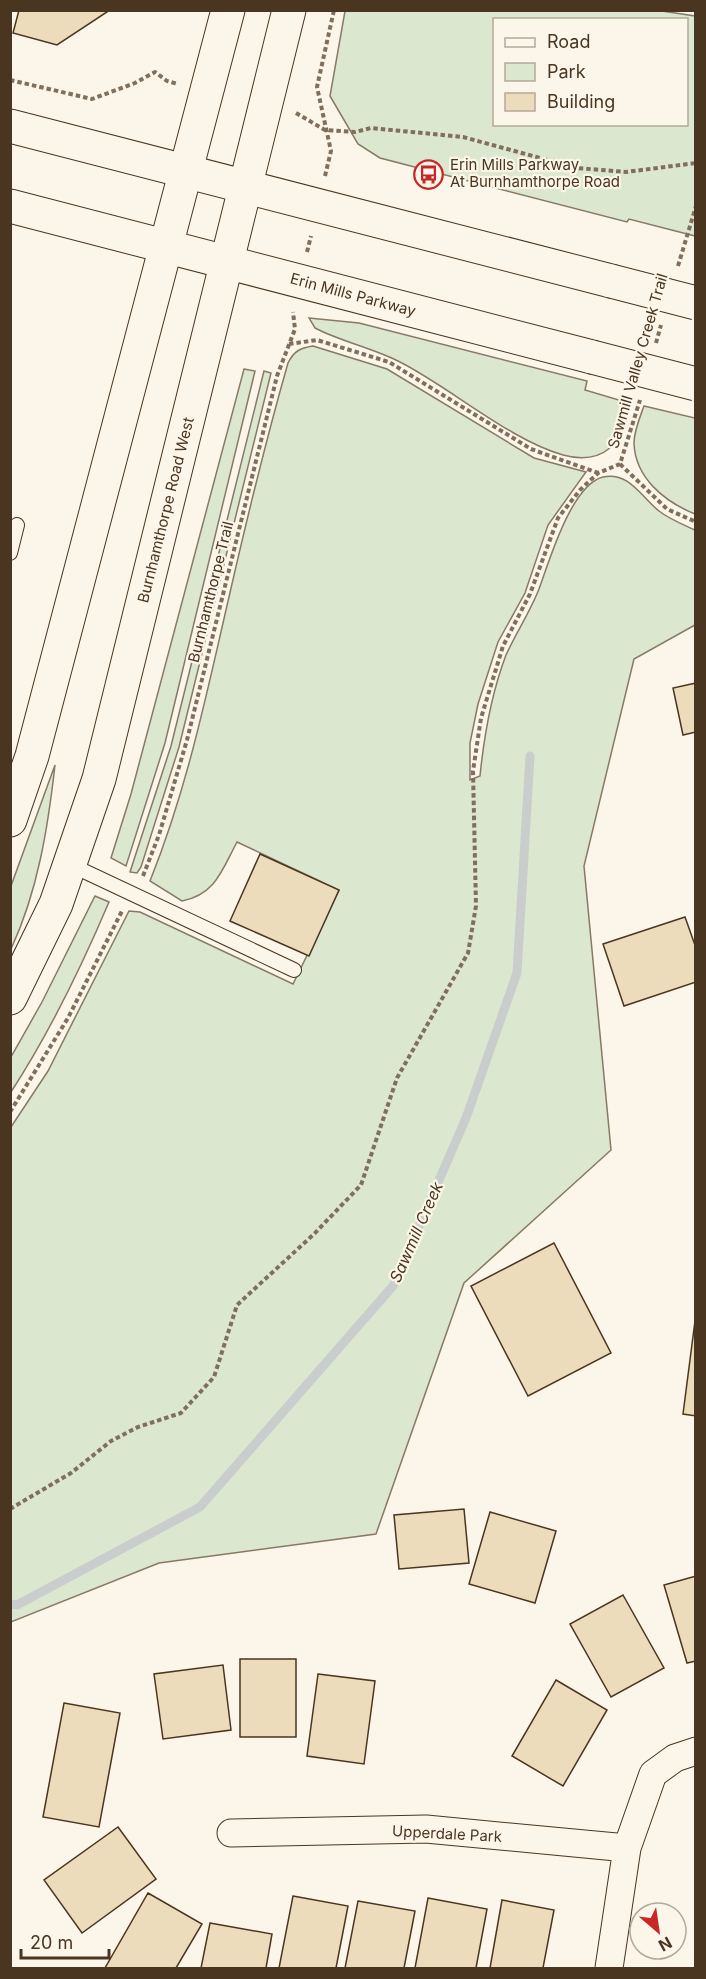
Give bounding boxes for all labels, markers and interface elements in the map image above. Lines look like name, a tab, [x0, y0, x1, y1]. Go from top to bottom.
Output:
legend	[493, 18, 688, 126]
text: Road	[547, 31, 590, 52]
text: Park	[547, 61, 586, 82]
text: Building	[547, 91, 615, 112]
place label: Erin Mills Parkway At Burnhamthorpe Road	[450, 155, 620, 191]
bus stop icon: Erin Mills Parkway At Burnhamthorpe Road	[413, 158, 445, 190]
street label: Erin Mills Parkway	[288, 269, 419, 321]
street label: Sawmill Valley Creek Trail	[603, 271, 672, 451]
street label: Burnhamthorpe Road West	[133, 415, 198, 605]
street label: Burnhamthorpe Trail	[184, 519, 237, 664]
water label: Sawmill Creek	[385, 1178, 447, 1285]
street label: Upperdale Park	[392, 1821, 503, 1846]
north arrow	[628, 1901, 688, 1961]
scale bar	[21, 1922, 110, 1960]
text: 20 m	[30, 1932, 73, 1953]
text: N	[655, 1932, 675, 1956]

